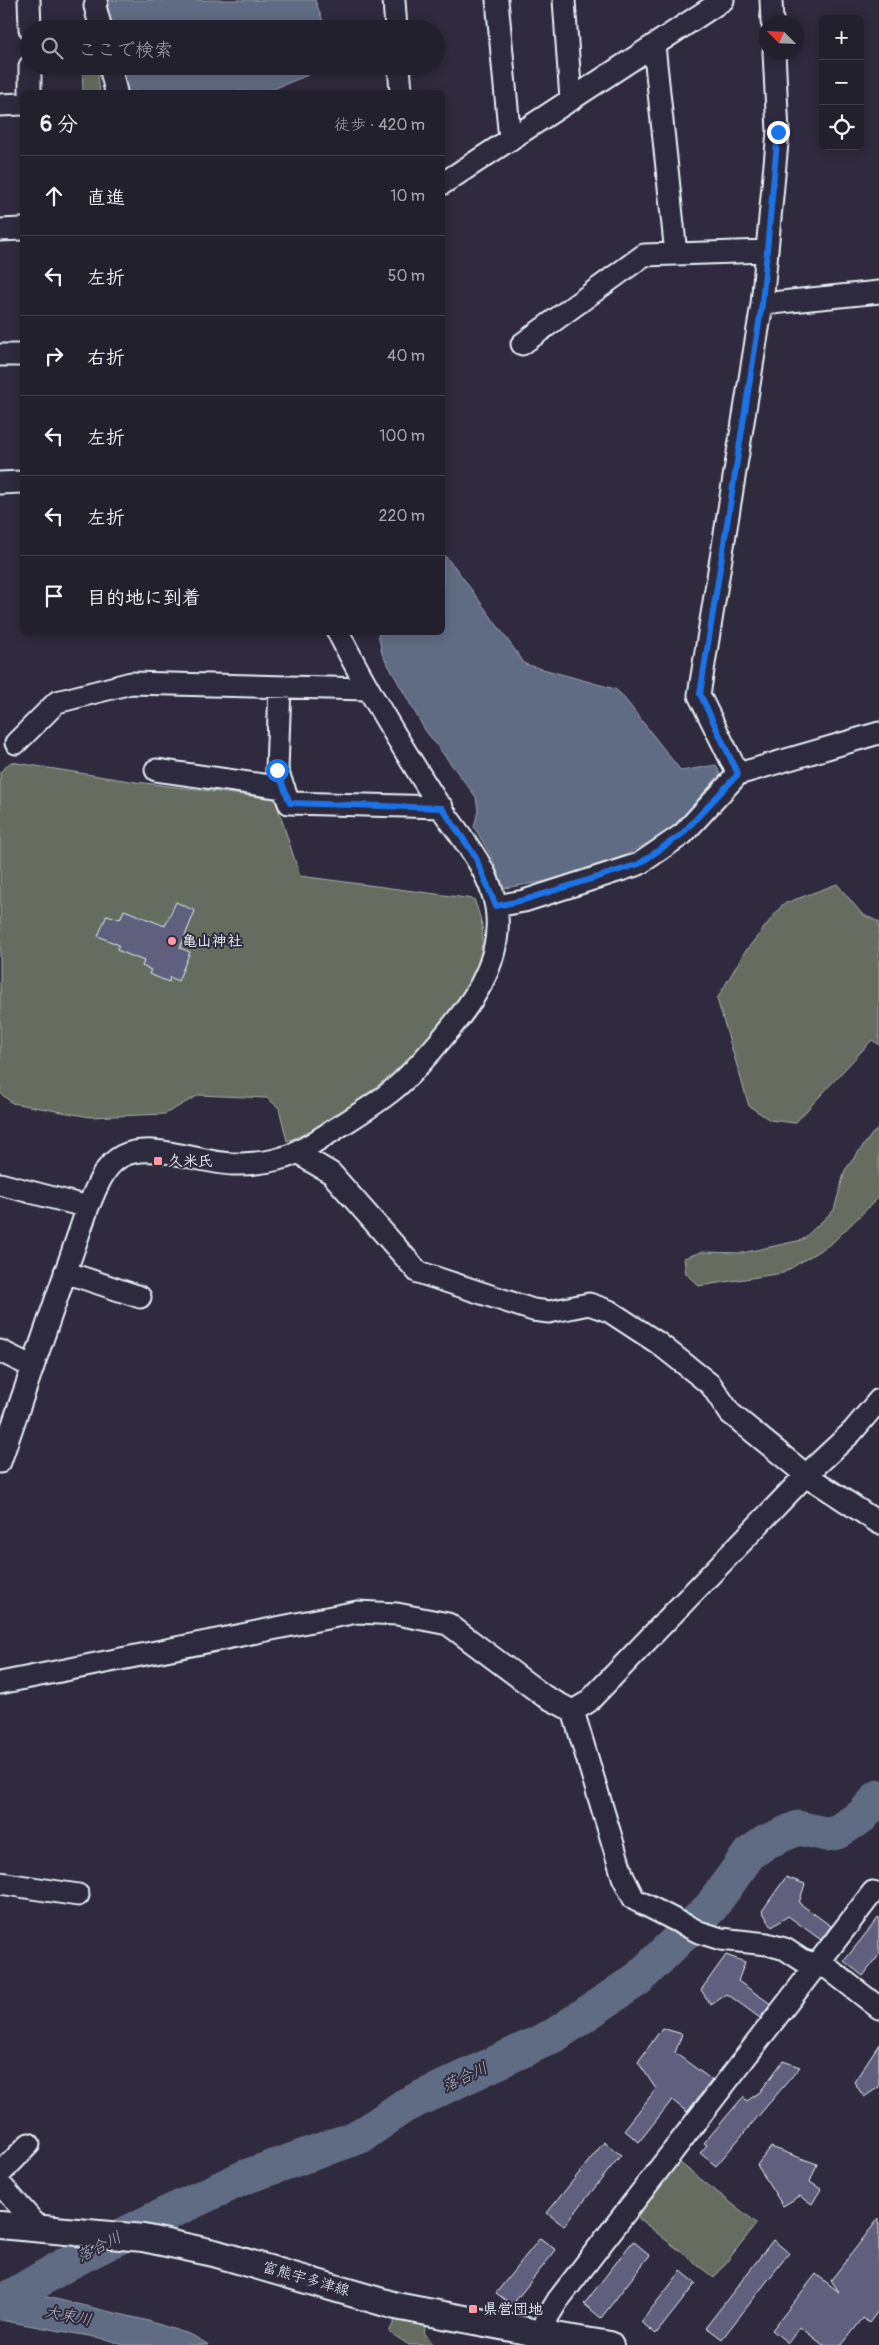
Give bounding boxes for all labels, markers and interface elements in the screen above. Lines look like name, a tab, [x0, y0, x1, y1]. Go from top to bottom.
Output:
north arrow	[759, 15, 804, 60]
map controls	[819, 15, 864, 150]
button: +	[819, 15, 864, 60]
search box	[20, 20, 445, 75]
icon: search	[38, 34, 66, 62]
text: ここで検索	[78, 38, 173, 62]
button: −	[819, 60, 864, 105]
button: locate	[819, 105, 864, 150]
text: 6 分	[40, 111, 78, 138]
text: 徒歩 · 420 m	[334, 115, 425, 135]
route end	[767, 121, 790, 144]
icon: ahead	[40, 182, 68, 210]
text: 直進	[87, 186, 125, 210]
text: 10 m	[390, 186, 425, 206]
icon: left	[40, 262, 68, 290]
text: 左折	[87, 266, 125, 290]
text: 50 m	[388, 266, 425, 286]
icon: right	[40, 342, 68, 370]
text: 右折	[87, 346, 125, 370]
text: 40 m	[387, 346, 425, 366]
icon: left	[40, 422, 68, 450]
text: 左折	[87, 426, 125, 450]
text: 100 m	[379, 426, 425, 446]
icon: left	[40, 502, 68, 530]
text: 左折	[87, 506, 125, 530]
text: 220 m	[379, 506, 425, 526]
icon: arrive	[40, 582, 68, 610]
text: 目的地に到着	[87, 586, 201, 610]
route start	[266, 759, 289, 782]
place label: 亀山神社	[182, 932, 242, 951]
marker: 亀山神社	[166, 935, 178, 947]
place label: 久米氏	[168, 1152, 213, 1171]
marker: 久米氏	[152, 1155, 164, 1167]
water label: 落合川	[439, 2058, 491, 2096]
water label: 落合川	[73, 2227, 125, 2267]
street label: 富熊宇多津線	[260, 2257, 352, 2301]
place label: 県営団地	[483, 2300, 543, 2319]
water label: 大束川	[43, 2302, 93, 2330]
marker: 県営団地	[467, 2303, 479, 2315]

